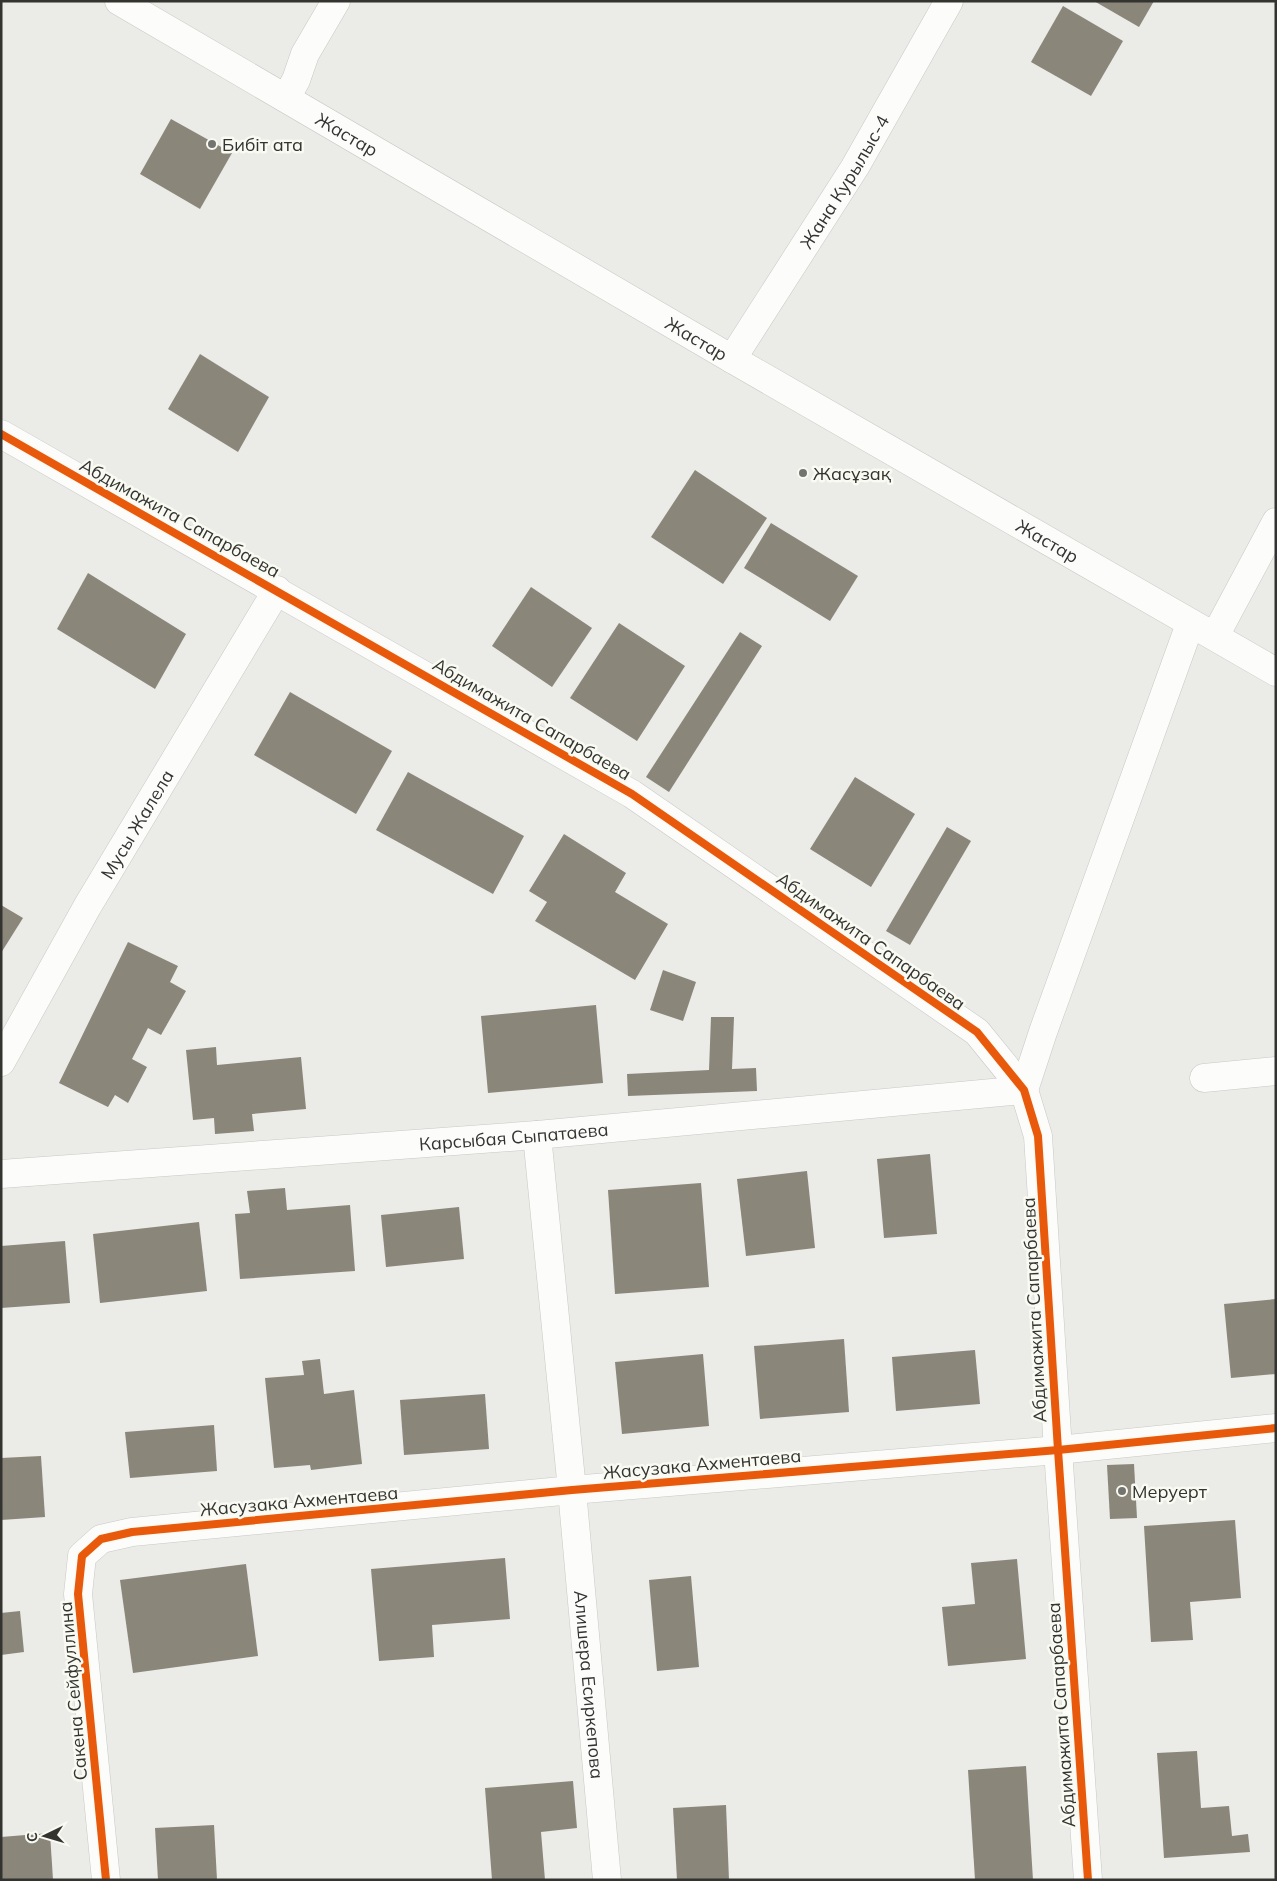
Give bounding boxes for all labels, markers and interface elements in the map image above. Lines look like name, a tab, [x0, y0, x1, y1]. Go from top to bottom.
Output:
street label: Жастар	[312, 107, 382, 161]
street label: Жана Курылыс-4	[794, 110, 894, 253]
place label: Бибіт ата	[222, 133, 303, 156]
marker: Бибіт ата	[206, 138, 218, 150]
street label: Жастар	[661, 311, 732, 366]
street label: Абдимажита Сапарбаева	[76, 453, 284, 583]
place label: Жасұзақ	[813, 462, 892, 485]
marker: Жасұзақ	[797, 467, 809, 479]
street label: Жастар	[1012, 514, 1083, 568]
street label: Абдимажита Сапарбаева	[429, 653, 635, 785]
street label: Мусы Жалела	[95, 765, 178, 883]
street label: Абдимажита Сапарбаева	[772, 867, 970, 1015]
street label: Карсыбая Сыпатаева	[418, 1117, 609, 1155]
street label: Абдимажита Сапарбаева	[1017, 1197, 1051, 1423]
street label: Жасузака Ахментаева	[602, 1444, 802, 1484]
place label: Меруерт	[1132, 1480, 1208, 1503]
street label: Жасузака Ахментаева	[199, 1481, 399, 1521]
marker: Меруерт	[1116, 1485, 1128, 1497]
street label: Алишера Есиркепова	[570, 1589, 609, 1780]
street label: Сакена Сейфуллина	[54, 1601, 92, 1781]
street label: Абдимажита Сапарбаева	[1042, 1602, 1080, 1828]
north arrow	[20, 1811, 70, 1861]
text: С	[23, 1832, 41, 1843]

